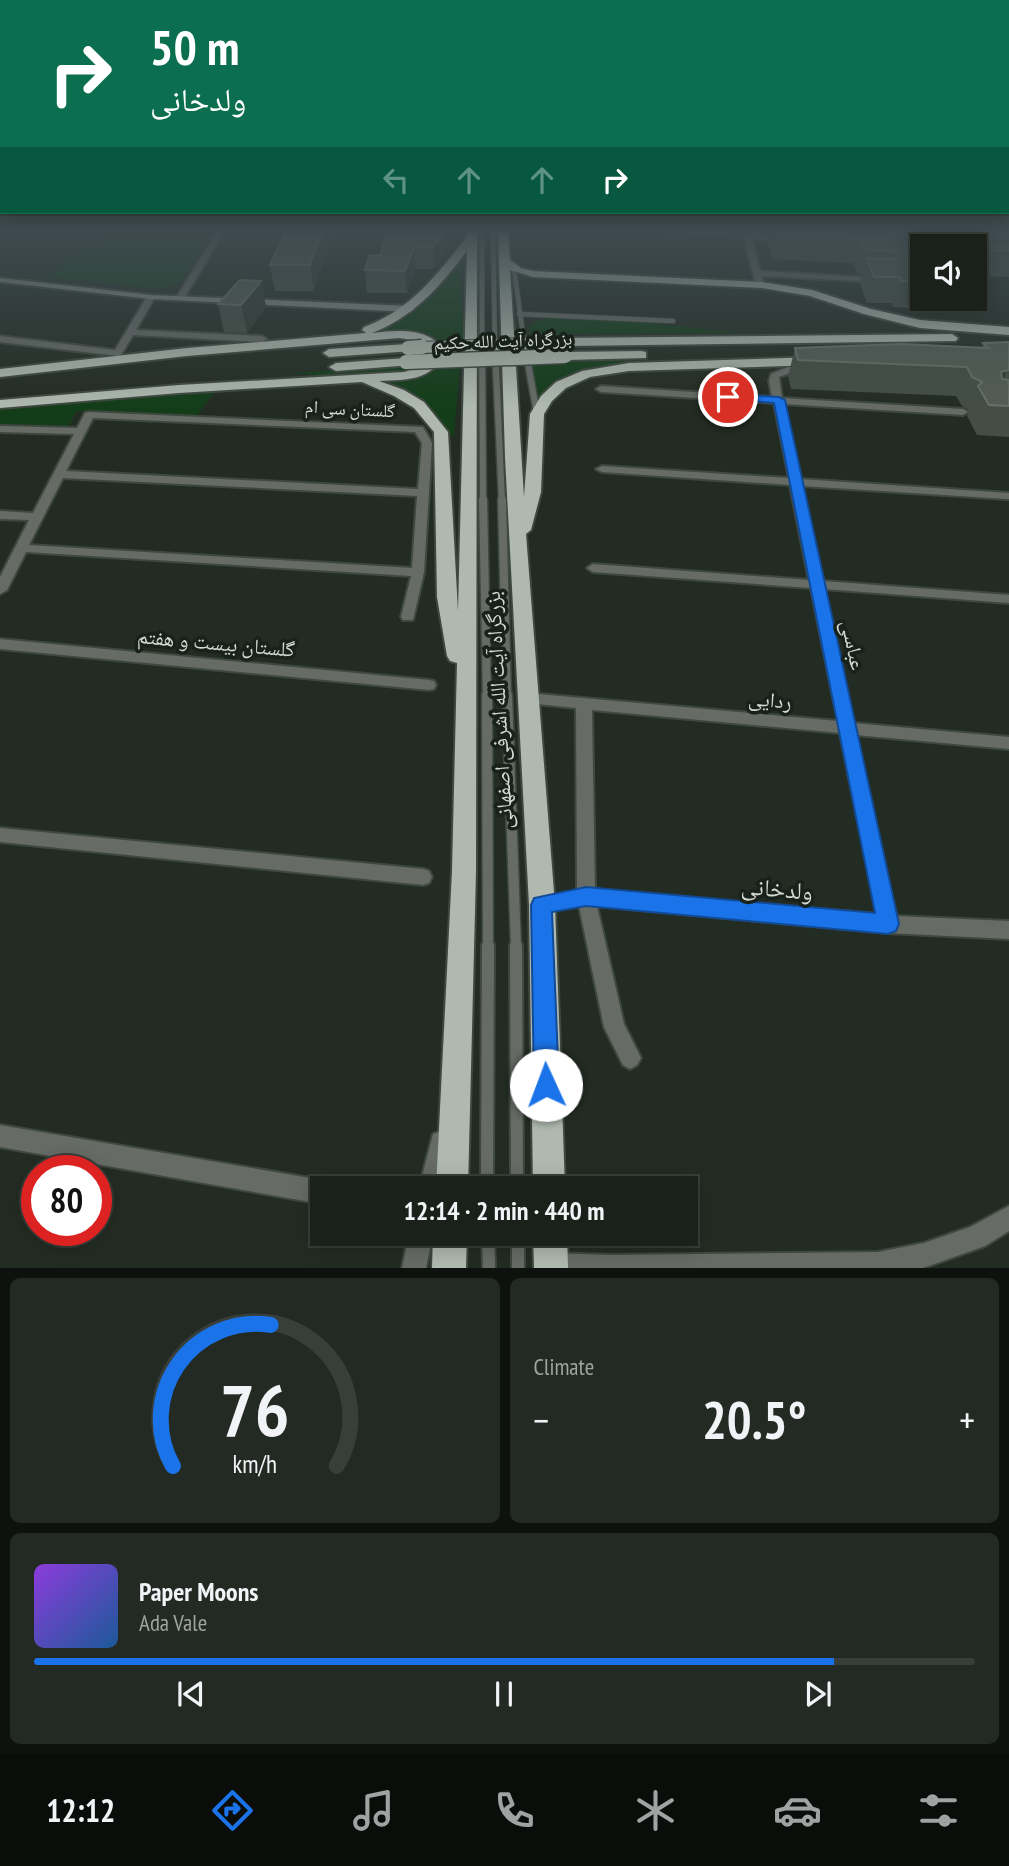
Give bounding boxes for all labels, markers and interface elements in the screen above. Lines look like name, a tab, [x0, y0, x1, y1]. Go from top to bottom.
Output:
text: 50 m	[150, 15, 239, 79]
icon: right	[35, 28, 126, 119]
text: ولدخانی	[150, 78, 246, 120]
icon: left	[377, 161, 415, 199]
icon: ahead	[450, 161, 488, 199]
icon: ahead	[523, 161, 561, 199]
icon: right	[596, 161, 634, 199]
map controls	[910, 234, 987, 311]
button: sound	[910, 234, 987, 311]
street label: بزرگراه آیت الله حکیم	[433, 327, 573, 355]
pin	[698, 367, 758, 427]
icon: arrive	[709, 378, 747, 416]
street label: گلستان سی ام	[304, 395, 396, 423]
street label: بزرگراه آیت الله اشرفی اصفهانی	[479, 590, 518, 830]
street label: عباسی	[835, 617, 872, 673]
street label: گلستان بیست و هفتم	[136, 622, 296, 664]
street label: ردایی	[747, 684, 793, 715]
street label: ولدخانی	[740, 870, 814, 907]
position arrow	[509, 1048, 583, 1122]
speed limit sign: 80	[21, 1155, 112, 1246]
text: 12:14 · 2 min · 440 m	[404, 1194, 604, 1227]
text: Climate	[534, 1352, 594, 1381]
text: 76	[220, 1363, 290, 1457]
text: 20.5°	[702, 1386, 807, 1453]
text: −	[534, 1395, 549, 1444]
text: +	[959, 1395, 975, 1444]
text: km/h	[233, 1448, 277, 1480]
text: Paper Moons	[139, 1575, 258, 1608]
text: Ada Vale	[139, 1608, 207, 1637]
icon: previous	[172, 1675, 210, 1713]
icon: pause	[485, 1675, 523, 1713]
icon: next	[799, 1675, 837, 1713]
icon: directions	[208, 1786, 257, 1835]
icon: music	[349, 1786, 398, 1835]
icon: phone	[490, 1786, 539, 1835]
icon: climate	[631, 1786, 680, 1835]
icon: car	[773, 1786, 822, 1835]
icon: filters	[914, 1786, 963, 1835]
text: 12:12	[46, 1789, 115, 1831]

